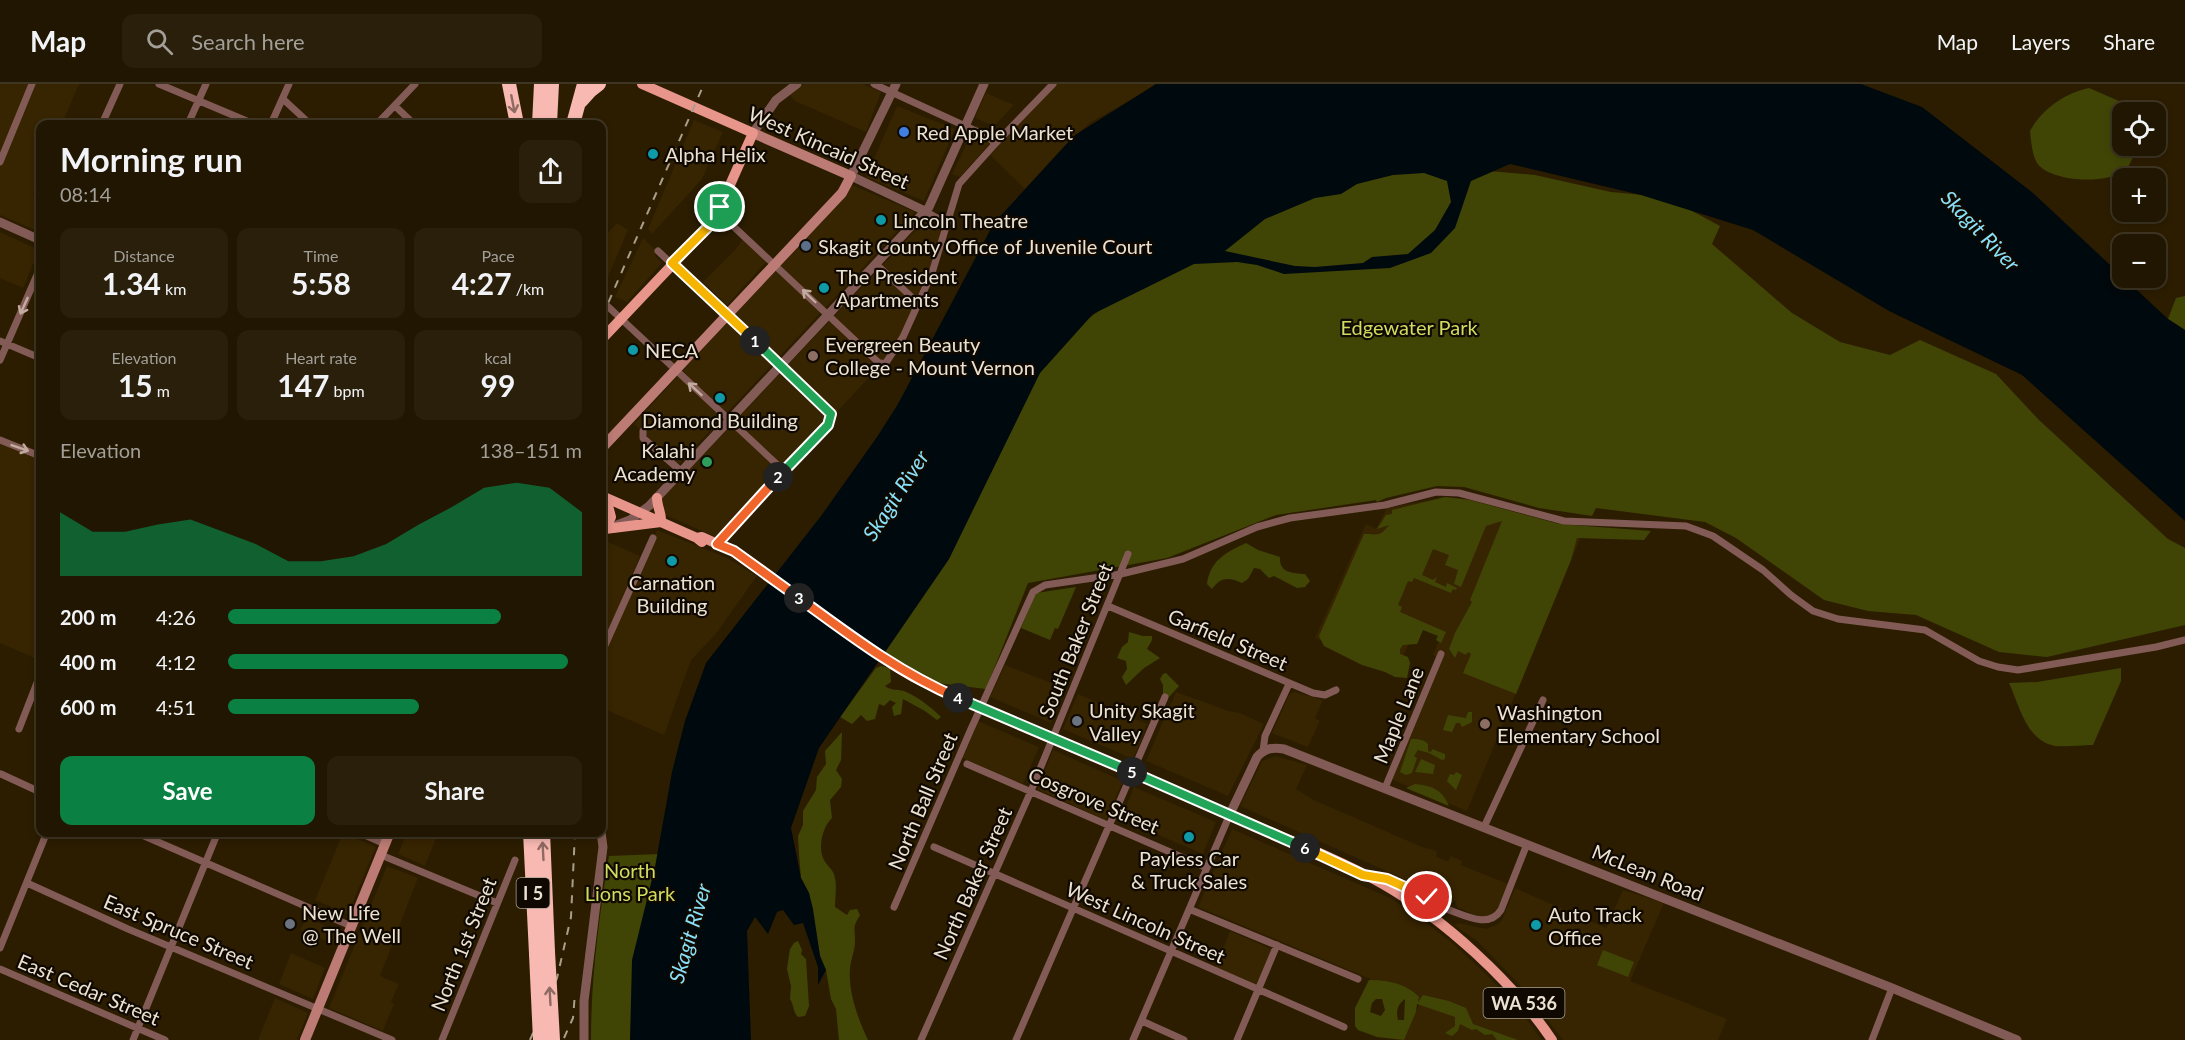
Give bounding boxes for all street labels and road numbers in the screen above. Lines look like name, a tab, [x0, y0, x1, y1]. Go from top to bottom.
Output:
street label: West Kincaid Street	[745, 101, 913, 193]
street label: South Baker Street	[1033, 559, 1117, 721]
street label: Garfield Street	[1165, 603, 1291, 675]
street label: Maple Lane	[1368, 663, 1428, 767]
street label: North Ball Street	[882, 729, 962, 873]
street label: Cosgrove Street	[1025, 762, 1163, 838]
street label: North Baker Street	[928, 803, 1016, 963]
street label: McLean Road	[1589, 839, 1707, 905]
street label: North 1st Street	[425, 874, 501, 1014]
street label: West Lincoln Street	[1063, 876, 1229, 968]
road number: I 5	[516, 878, 550, 908]
street label: East Spruce Street	[101, 889, 257, 973]
street label: East Cedar Street	[14, 948, 164, 1030]
road number: WA 536	[1484, 988, 1564, 1018]

